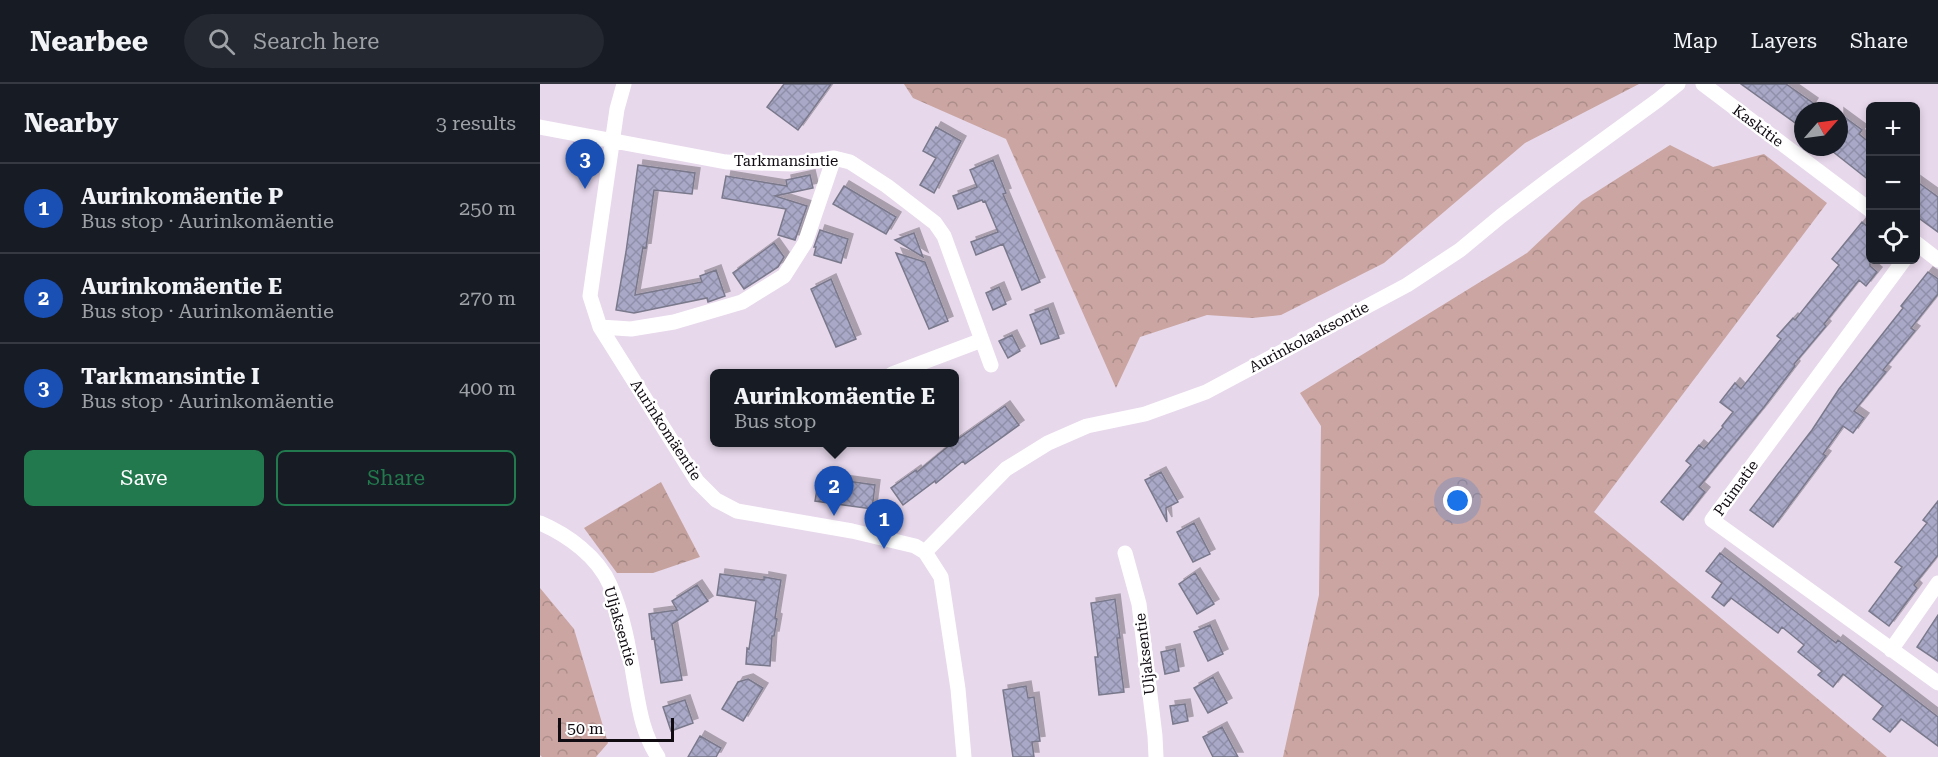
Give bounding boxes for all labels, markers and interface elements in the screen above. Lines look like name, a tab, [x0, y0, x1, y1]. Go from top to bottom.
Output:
search box	[184, 14, 604, 68]
text: Nearbee	[30, 25, 148, 58]
icon: search	[205, 25, 238, 58]
text: Search here	[253, 29, 379, 54]
text: Map	[1673, 29, 1718, 53]
text: Layers	[1751, 29, 1817, 53]
text: Share	[1850, 29, 1908, 53]
street label: Kaskitie	[1729, 101, 1787, 151]
north arrow	[1794, 102, 1848, 156]
map controls	[1866, 102, 1920, 264]
button: +	[1866, 102, 1920, 156]
text: Nearby	[24, 108, 118, 138]
text: 3 results	[436, 111, 516, 135]
pin: 3	[566, 140, 604, 189]
street label: Tarkmansintie	[734, 152, 838, 170]
button: −	[1866, 156, 1920, 210]
text: Aurinkomäentie P	[81, 184, 283, 209]
text: 1	[38, 196, 49, 220]
text: 250 m	[459, 196, 516, 220]
text: Bus stop · Aurinkomäentie	[81, 209, 334, 233]
button: locate	[1866, 210, 1920, 264]
text: Aurinkomäentie E	[81, 274, 282, 299]
text: 2	[38, 286, 49, 310]
text: 270 m	[459, 286, 516, 310]
street label: Aurinkolaaksontie	[1246, 298, 1372, 376]
text: Bus stop · Aurinkomäentie	[81, 299, 334, 323]
text: Tarkmansintie I	[81, 364, 260, 389]
popup	[710, 369, 959, 447]
text: 3	[38, 376, 49, 400]
text: 400 m	[459, 376, 516, 400]
street label: Aurinkomäentie	[627, 376, 705, 484]
text: Aurinkomäentie E	[734, 384, 935, 409]
text: Bus stop · Aurinkomäentie	[81, 389, 334, 413]
text: Bus stop	[734, 409, 816, 433]
button: Save	[24, 450, 264, 506]
button: Share	[276, 450, 516, 506]
street label: Puimatie	[1710, 457, 1762, 519]
pin: 2	[814, 466, 854, 516]
your location	[1443, 486, 1472, 515]
pin: 1	[864, 500, 904, 549]
street label: Uljaksentie	[600, 584, 640, 668]
street label: Uljaksentie	[1131, 612, 1159, 696]
scale bar	[558, 715, 674, 742]
text: 50 m	[567, 719, 604, 738]

